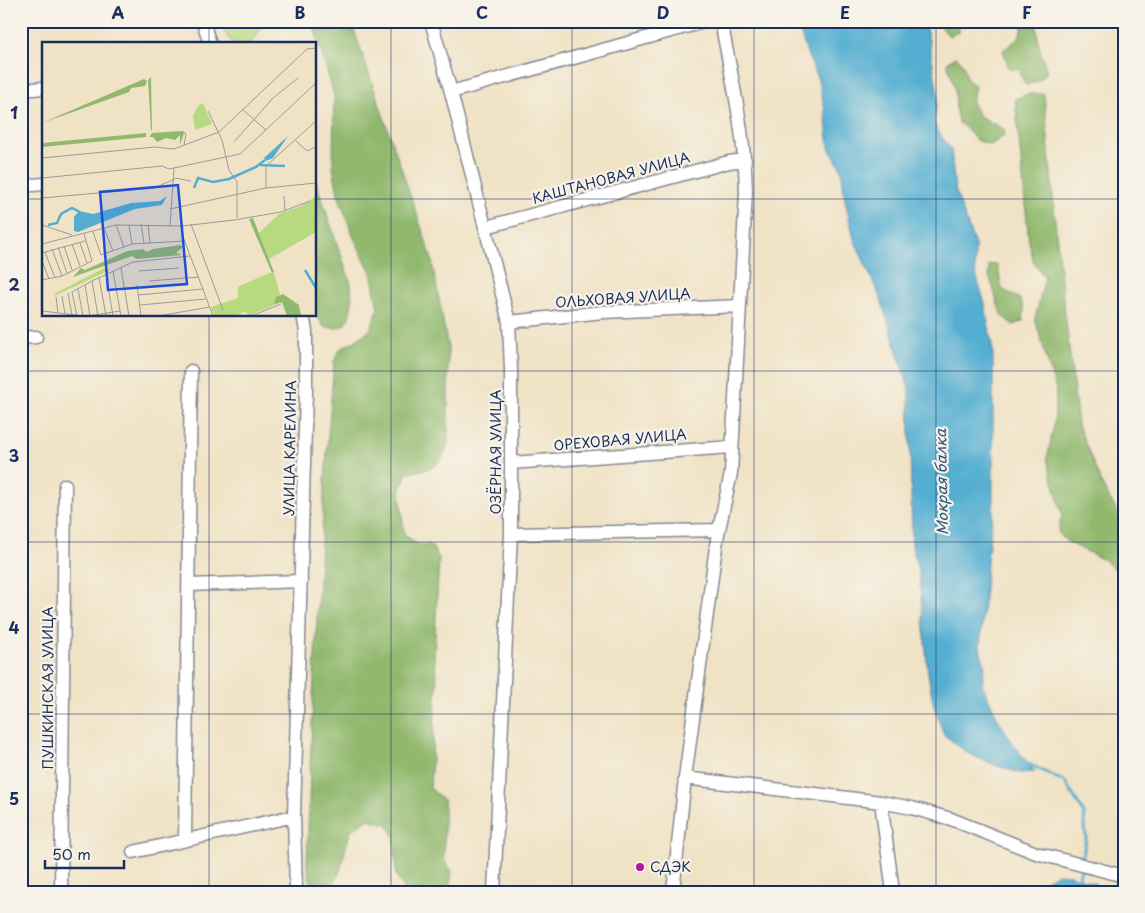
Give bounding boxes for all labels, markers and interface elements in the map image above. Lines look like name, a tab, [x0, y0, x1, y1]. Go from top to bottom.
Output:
text: A	[112, 0, 125, 24]
text: B	[295, 0, 306, 24]
text: C	[476, 0, 488, 24]
text: D	[657, 0, 669, 24]
text: E	[840, 0, 850, 24]
text: F	[1022, 0, 1032, 24]
inset map	[42, 42, 316, 316]
text: 1	[10, 100, 18, 124]
street label: КАШТАНОВАЯ УЛИЦА	[530, 146, 692, 209]
text: 2	[8, 272, 20, 296]
street label: ОЛЬХОВАЯ УЛИЦА	[555, 282, 692, 313]
street label: УЛИЦА КАРЕЛИНА	[278, 380, 301, 516]
street label: ОЗЁРНАЯ УЛИЦА	[485, 389, 506, 515]
street label: ОРЕХОВАЯ УЛИЦА	[553, 423, 688, 456]
water label: Мокрая балка	[928, 428, 953, 535]
text: 3	[9, 443, 19, 467]
street label: ПУШКИНСКАЯ УЛИЦА	[37, 606, 58, 769]
text: 4	[9, 615, 20, 639]
text: 5	[9, 786, 19, 810]
scale bar	[45, 838, 124, 870]
text: 50 m	[52, 842, 91, 865]
place label: СДЭК	[650, 856, 691, 877]
marker: СДЭК	[634, 861, 646, 873]

